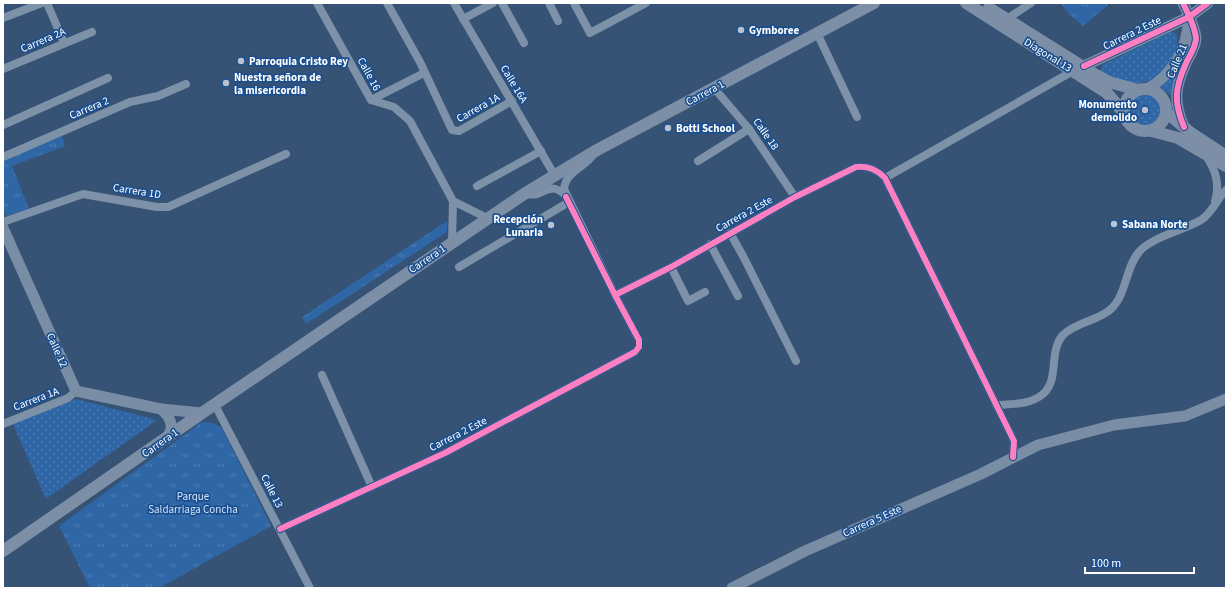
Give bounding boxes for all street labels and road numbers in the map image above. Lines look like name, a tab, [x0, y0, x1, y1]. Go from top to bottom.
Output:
street label: Carrera 2 Este	[1100, 12, 1164, 54]
street label: Carrera 2A	[18, 24, 68, 56]
street label: Diagonal 13	[1021, 34, 1075, 76]
street label: Calle 21	[1163, 41, 1191, 81]
street label: Calle 16	[354, 55, 385, 94]
street label: Calle 16A	[497, 62, 531, 106]
street label: Carrera 1	[683, 77, 727, 109]
street label: Carrera 1A	[454, 90, 502, 126]
street label: Carrera 2	[67, 93, 111, 123]
street label: Calle 18	[750, 115, 783, 153]
street label: Carrera 1D	[112, 180, 162, 202]
street label: Carrera 2 Este	[713, 192, 776, 236]
street label: Carrera 1	[406, 241, 448, 277]
street label: Calle 12	[43, 330, 71, 370]
street label: Carrera 1A	[11, 383, 61, 415]
street label: Carrera 2 Este	[427, 413, 490, 455]
street label: Carrera 1	[139, 425, 181, 461]
street label: Calle 13	[257, 472, 287, 510]
street label: Carrera 5 Este	[840, 501, 904, 541]

